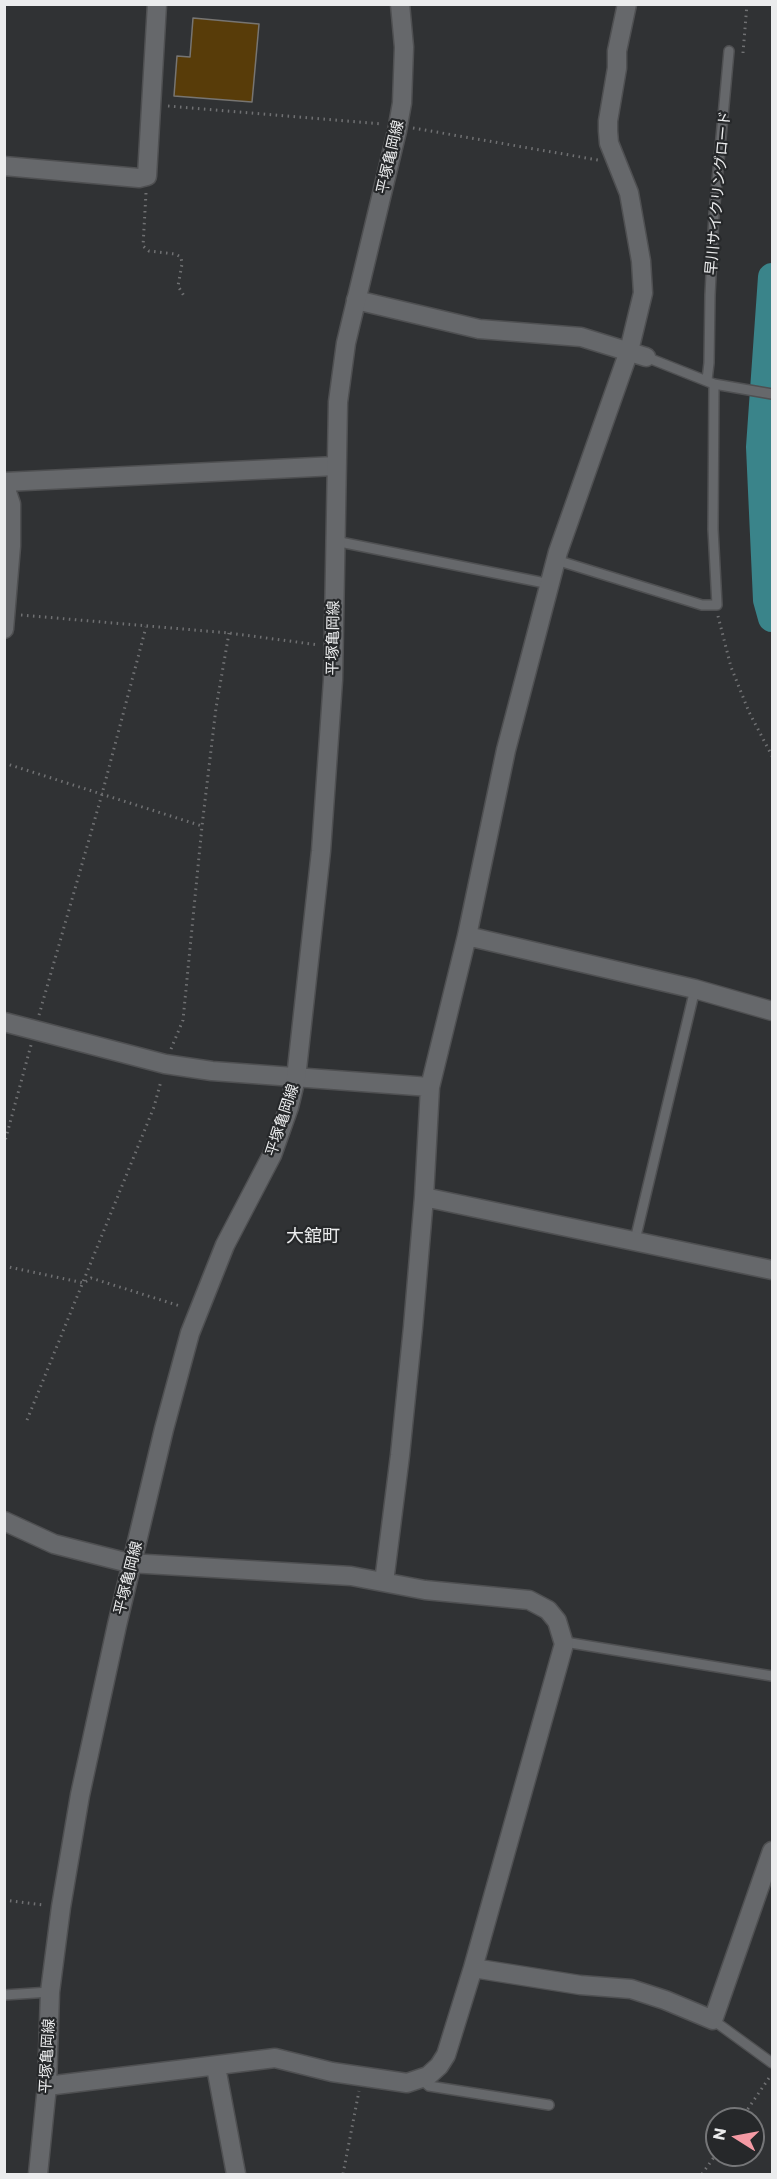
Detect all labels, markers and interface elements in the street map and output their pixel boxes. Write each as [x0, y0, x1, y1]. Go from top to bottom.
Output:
street label: 早川サイクリングロード [702, 110, 734, 276]
street label: 平塚亀岡線 [373, 118, 407, 196]
street label: 平塚亀岡線 [323, 600, 343, 676]
street label: 平塚亀岡線 [262, 1082, 302, 1158]
district label: 大舘町 [286, 1225, 340, 1247]
street label: 平塚亀岡線 [110, 1539, 146, 1617]
street label: 平塚亀岡線 [36, 2018, 58, 2094]
north arrow [705, 2107, 765, 2167]
text: N [708, 2126, 729, 2142]

